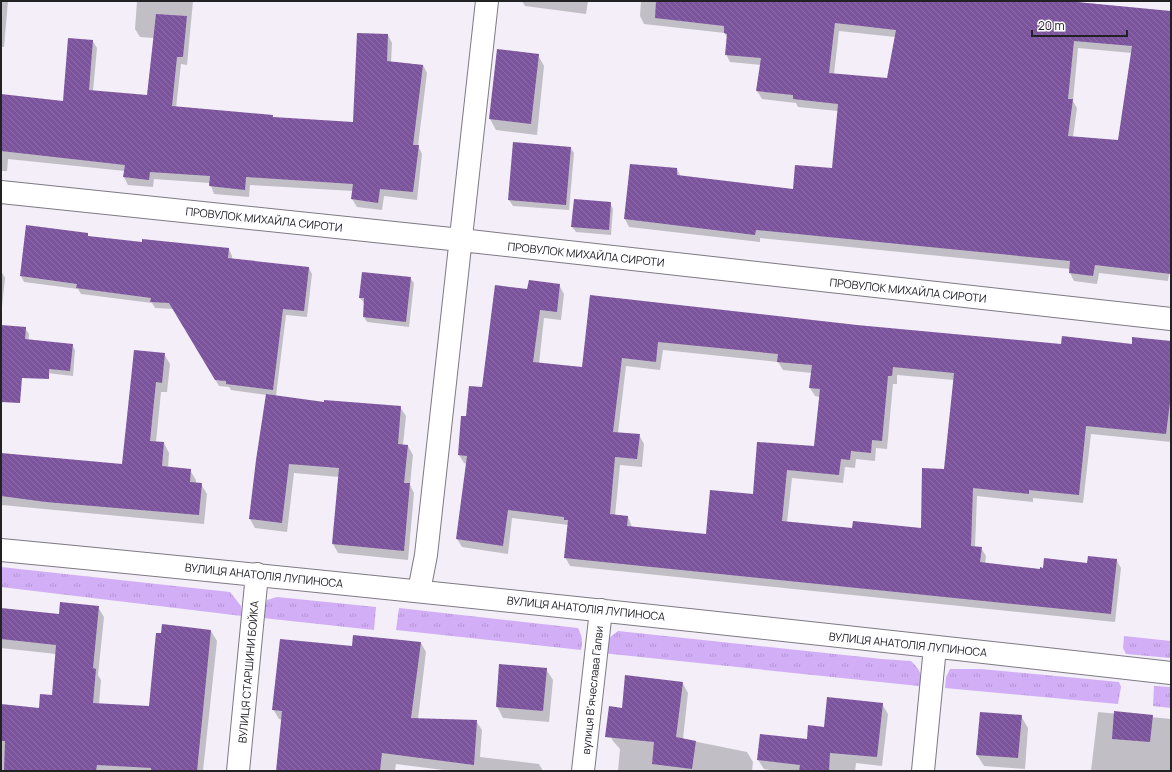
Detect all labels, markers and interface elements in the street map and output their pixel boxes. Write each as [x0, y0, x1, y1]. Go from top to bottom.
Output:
scale bar [1032, 12, 1127, 38]
text: 20 m [1038, 17, 1065, 34]
street label: ПРОВУЛОК МИХАЙЛА СИРОТИ [185, 203, 343, 235]
street label: ПРОВУЛОК МИХАЙЛА СИРОТИ [507, 238, 665, 270]
street label: ПРОВУЛОК МИХАЙЛА СИРОТИ [829, 274, 987, 306]
street label: ВУЛИЦЯ АНАТОЛІЯ ЛУПИНОСА [184, 559, 344, 591]
street label: ВУЛИЦЯ АНАТОЛІЯ ЛУПИНОСА [506, 592, 666, 624]
street label: ВУЛИЦЯ СТАРШИНИ БОЙКА [234, 600, 262, 744]
street label: вулиця Вʼячеслава Галви [578, 625, 606, 755]
street label: ВУЛИЦЯ АНАТОЛІЯ ЛУПИНОСА [828, 628, 988, 660]

